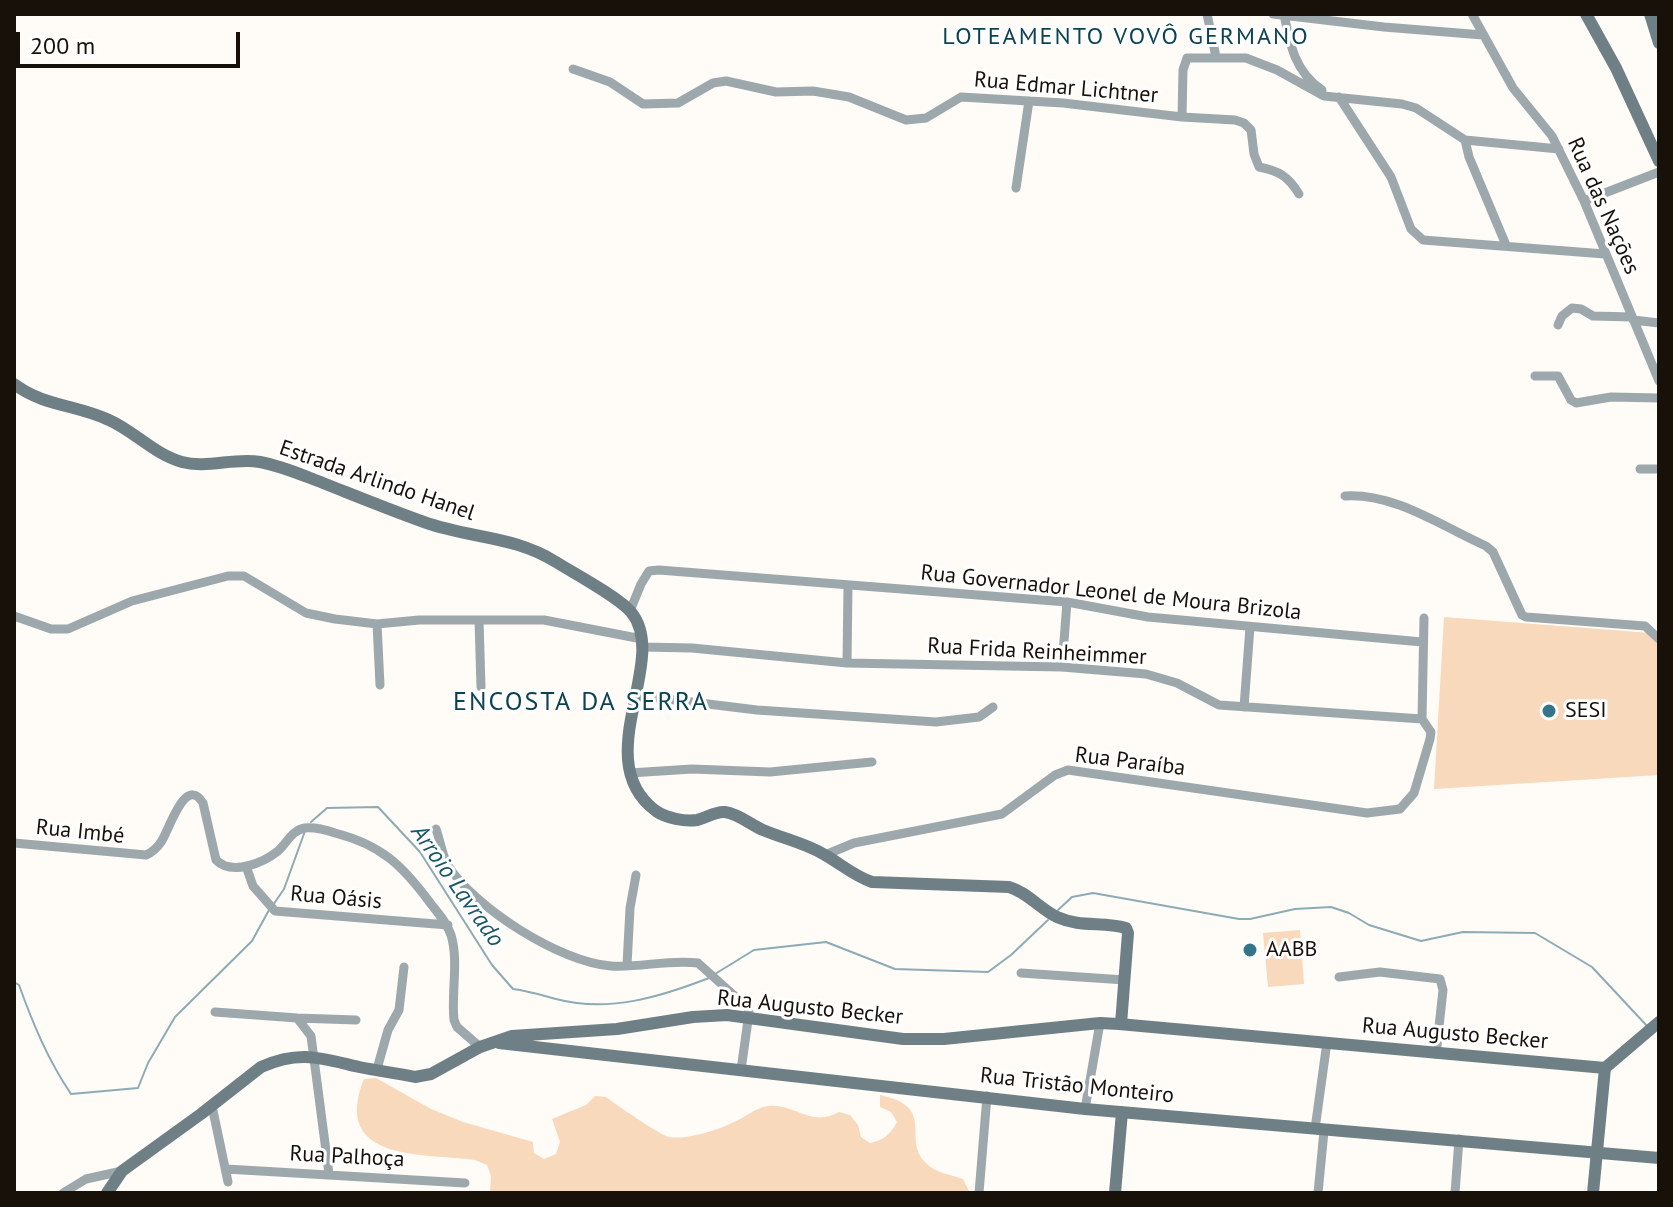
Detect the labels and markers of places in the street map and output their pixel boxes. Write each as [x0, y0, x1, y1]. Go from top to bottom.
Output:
place label: SESI [1565, 698, 1607, 724]
marker: SESI [1540, 702, 1558, 720]
place label: AABB [1266, 937, 1317, 963]
marker: AABB [1241, 941, 1259, 959]

